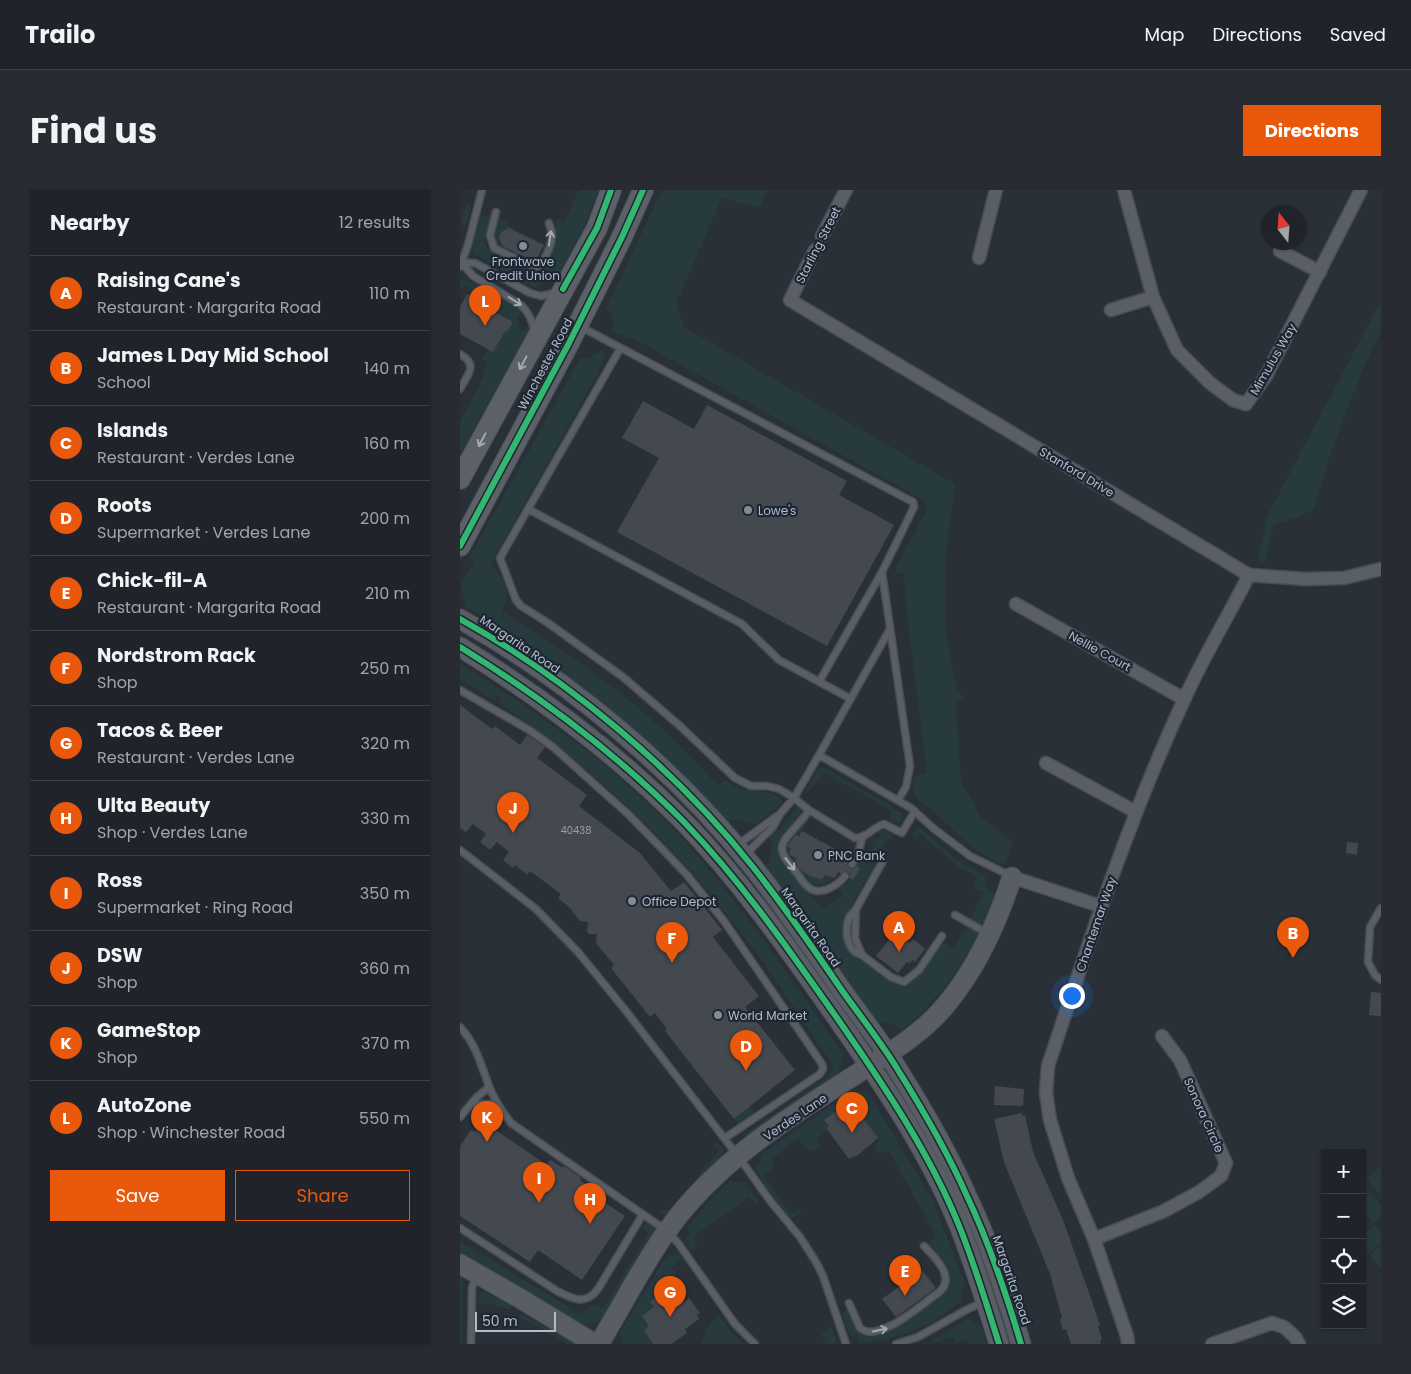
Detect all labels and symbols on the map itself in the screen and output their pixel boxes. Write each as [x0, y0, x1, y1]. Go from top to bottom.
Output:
street label: Starling Street [791, 204, 845, 286]
north arrow [1261, 205, 1306, 250]
one-way arrow [545, 230, 555, 246]
marker: Frontwave Credit Union [517, 240, 529, 252]
place label: Frontwave Credit Union [486, 253, 560, 284]
pin: L [469, 285, 501, 326]
one-way arrow [508, 296, 522, 307]
street label: Winchester Road [514, 315, 576, 413]
street label: Mimulus Way [1246, 320, 1300, 398]
one-way arrow [518, 355, 528, 370]
one-way arrow [477, 432, 486, 447]
street label: Stanford Drive [1036, 443, 1118, 501]
place label: Lowe's [758, 502, 796, 519]
marker: Lowe's [742, 504, 754, 516]
street label: Margarita Road [477, 611, 563, 677]
street label: Nellie Court [1066, 627, 1134, 675]
pin: J [497, 792, 529, 833]
house number: 40438 [560, 823, 592, 838]
place label: PNC Bank [828, 847, 886, 864]
marker: PNC Bank [812, 849, 824, 861]
one-way arrow [785, 857, 795, 871]
street label: Chantemar Way [1072, 874, 1120, 974]
street label: Margarita Road [777, 884, 845, 970]
place label: Office Depot [642, 893, 716, 910]
marker: Office Depot [626, 895, 638, 907]
pin: A [883, 911, 915, 952]
pin: B [1277, 917, 1309, 958]
pin: F [656, 922, 688, 963]
your location [1059, 983, 1085, 1009]
place label: World Market [728, 1007, 807, 1024]
marker: World Market [712, 1009, 724, 1021]
pin: D [730, 1030, 762, 1071]
street label: Sonora Circle [1180, 1075, 1228, 1155]
street label: Verdes Lane [760, 1089, 830, 1145]
pin: C [836, 1092, 868, 1133]
pin: K [471, 1101, 503, 1142]
pin: I [523, 1162, 555, 1203]
pin: H [574, 1183, 606, 1224]
street label: Margarita Road [989, 1233, 1035, 1327]
pin: E [889, 1255, 921, 1296]
pin: G [654, 1276, 686, 1317]
scale bar [475, 1309, 556, 1332]
one-way arrow [871, 1325, 887, 1334]

